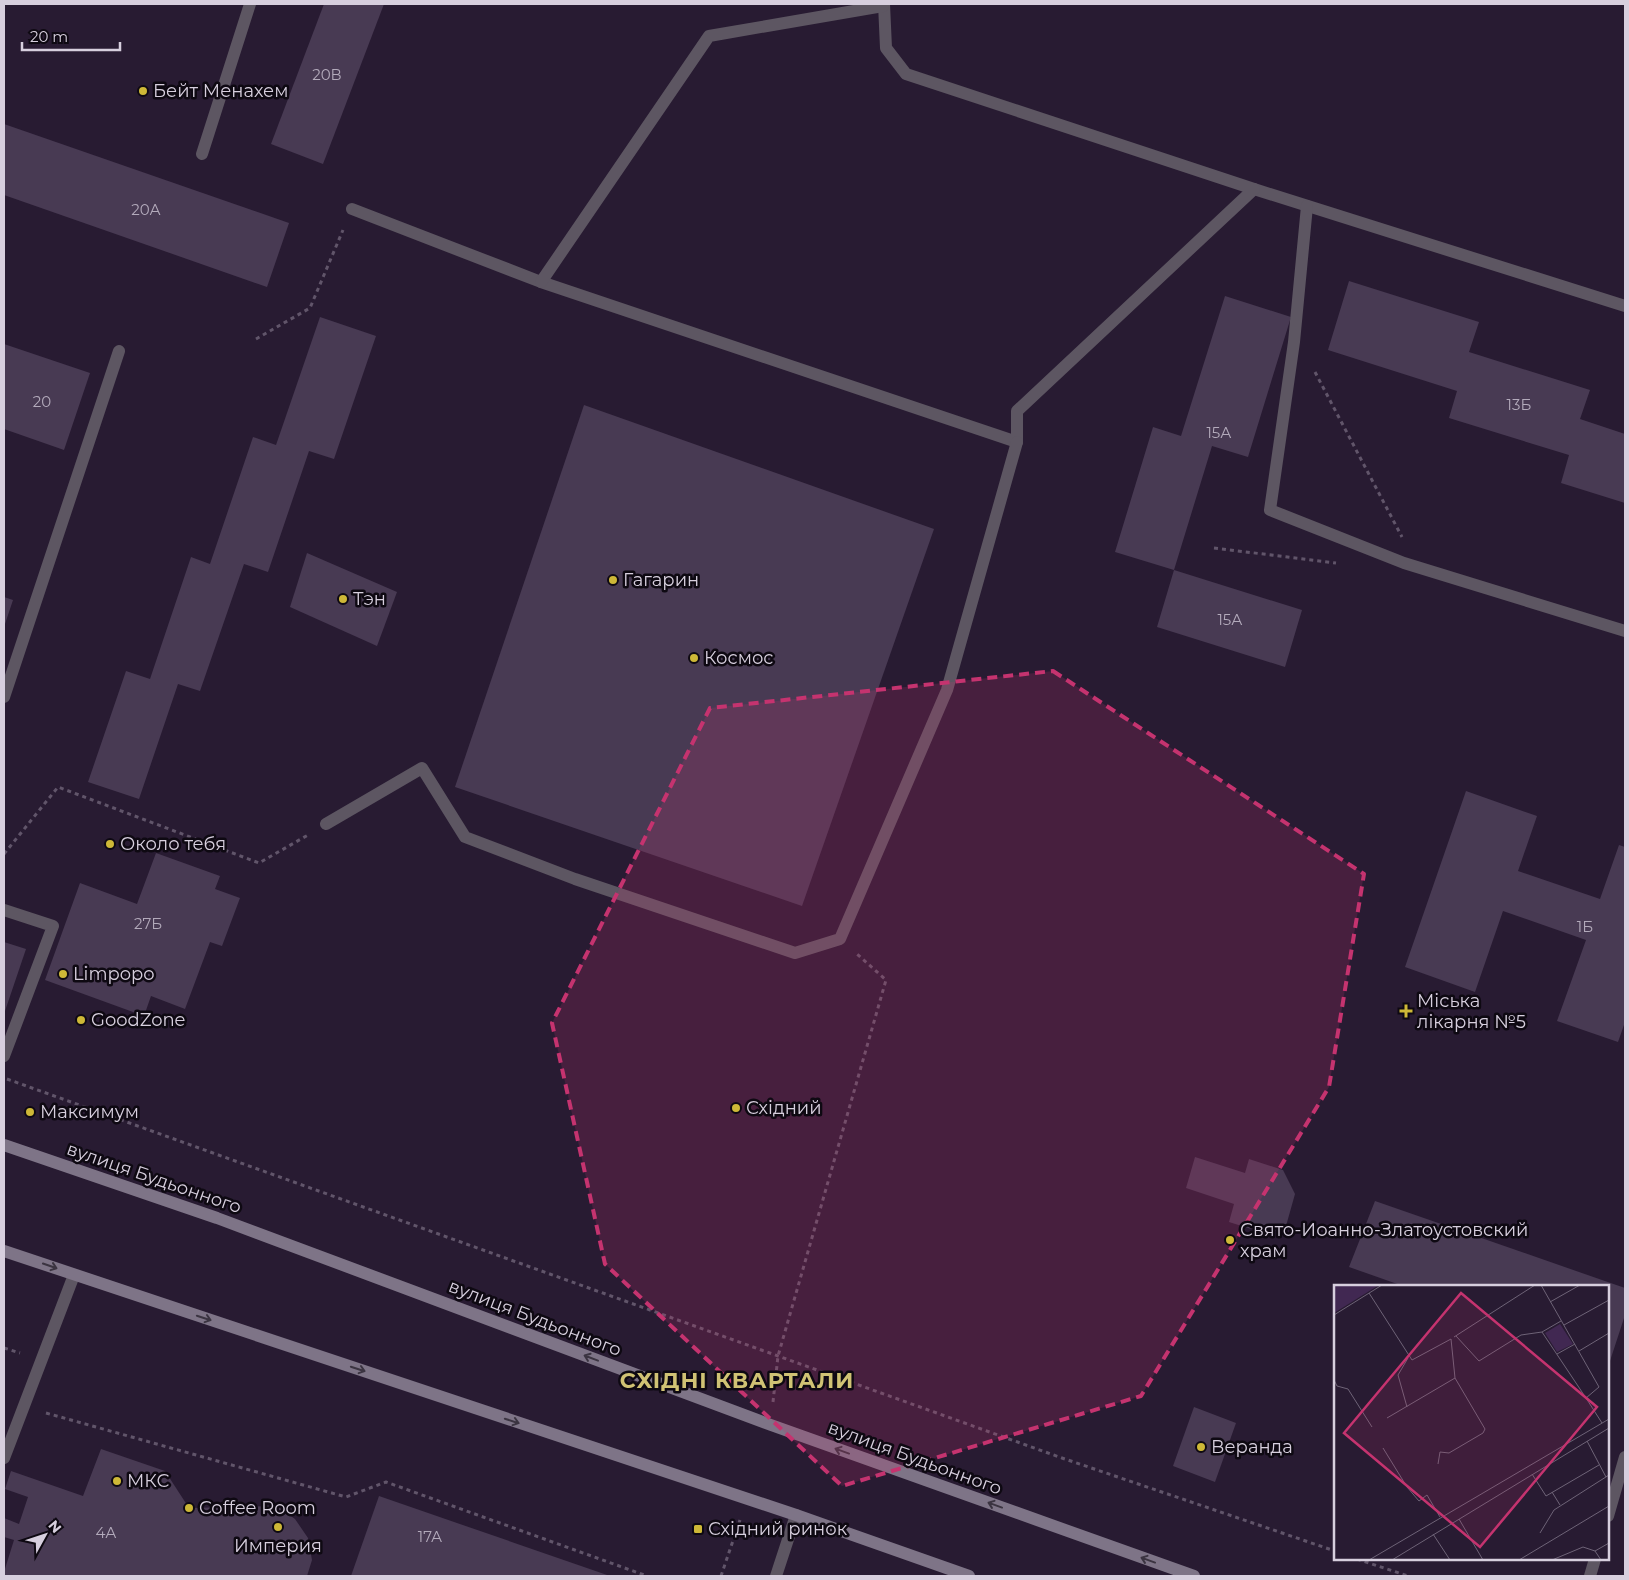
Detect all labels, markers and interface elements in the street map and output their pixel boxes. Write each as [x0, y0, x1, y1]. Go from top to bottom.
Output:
scale bar [22, 20, 120, 52]
text: 20 m [30, 27, 68, 46]
house number: 20В [312, 65, 342, 84]
place label: Бейт Менахем [153, 80, 288, 102]
marker: Бейт Менахем [137, 85, 149, 97]
house number: 20А [131, 200, 161, 219]
house number: 20 [33, 392, 51, 411]
house number: 13Б [1507, 395, 1531, 414]
house number: 15А [1206, 423, 1232, 442]
place label: Гагарин [623, 569, 699, 591]
marker: Гагарин [607, 574, 619, 586]
place label: Тэн [353, 588, 386, 610]
marker: Тэн [337, 593, 349, 605]
house number: 15А [1217, 610, 1243, 629]
place label: Космос [704, 647, 773, 669]
marker: Космос [688, 652, 700, 664]
place label: Около тебя [120, 833, 226, 855]
marker: Около тебя [104, 838, 116, 850]
house number: 27Б [134, 914, 162, 933]
house number: 1Б [1577, 917, 1593, 936]
place label: Limpopo [73, 963, 155, 985]
marker: Limpopo [57, 968, 69, 980]
place label: Міська лікарня №5 [1417, 990, 1526, 1033]
marker: Міська лікарня №5 [1399, 1004, 1413, 1018]
place label: GoodZone [91, 1009, 186, 1031]
marker: GoodZone [75, 1014, 87, 1026]
place label: Східний [746, 1097, 822, 1119]
place label: Максимум [40, 1101, 139, 1123]
marker: Східний [730, 1102, 742, 1114]
marker: Максимум [24, 1106, 36, 1118]
street label: вулиця Будьонного [64, 1138, 244, 1218]
place label: Свято-Иоанно-Златоустовский храм [1240, 1219, 1528, 1262]
marker: Свято-Иоанно-Златоустовский храм [1224, 1234, 1236, 1246]
one-way arrow [42, 1262, 58, 1272]
street label: вулиця Будьонного [445, 1275, 625, 1361]
inset map [1334, 1285, 1609, 1560]
one-way arrow [196, 1314, 211, 1323]
one-way arrow [584, 1353, 600, 1362]
one-way arrow [350, 1365, 366, 1375]
district label: СХІДНІ КВАРТАЛИ [620, 1367, 854, 1394]
street label: вулиця Будьонного [825, 1416, 1005, 1500]
one-way arrow [504, 1417, 520, 1426]
place label: Веранда [1211, 1436, 1293, 1458]
marker: Веранда [1195, 1441, 1207, 1453]
one-way arrow [835, 1445, 851, 1455]
place label: МКС [127, 1470, 170, 1492]
marker: МКС [111, 1475, 123, 1487]
place label: Coffee Room [199, 1497, 316, 1519]
one-way arrow [988, 1500, 1004, 1509]
marker: Coffee Room [183, 1502, 195, 1514]
north arrow [20, 1510, 70, 1560]
text: N [44, 1517, 65, 1537]
place label: Східний ринок [708, 1518, 848, 1540]
marker: Империя [272, 1521, 284, 1533]
house number: 4А [95, 1523, 117, 1542]
marker: Східний ринок [692, 1523, 704, 1535]
house number: 17А [418, 1527, 442, 1546]
place label: Империя [234, 1535, 322, 1557]
one-way arrow [1141, 1555, 1157, 1564]

